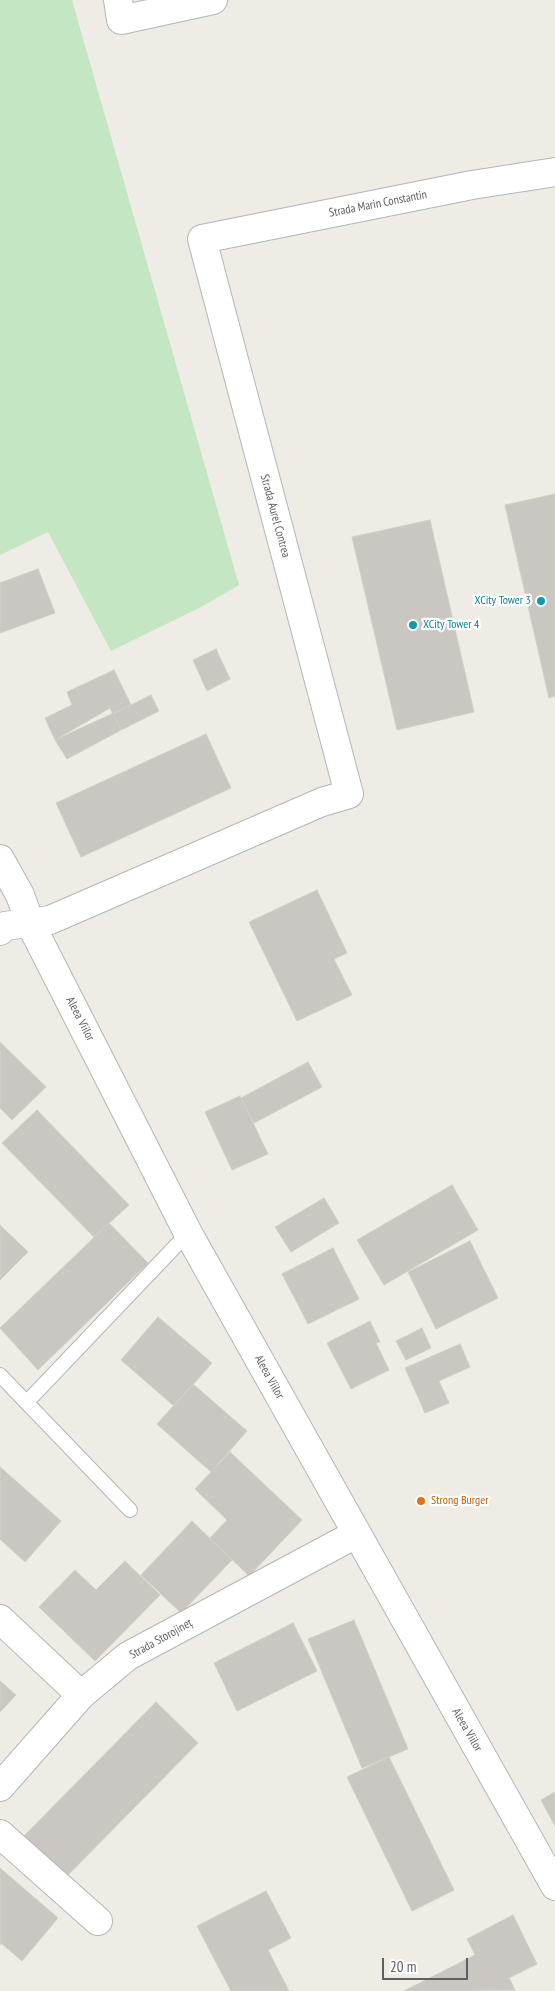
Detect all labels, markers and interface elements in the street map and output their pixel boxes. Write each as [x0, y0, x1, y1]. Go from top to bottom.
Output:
street label: Strada Marin Constantin [328, 187, 428, 221]
street label: Strada Aurel Contrea [257, 473, 293, 559]
place label: XCity Tower 3 [474, 594, 531, 608]
marker: XCity Tower 3 [535, 595, 547, 607]
place label: XCity Tower 4 [423, 618, 480, 632]
marker: XCity Tower 4 [407, 619, 419, 631]
street label: Aleea Viilor [63, 994, 97, 1044]
street label: Aleea Viilor [251, 1353, 287, 1401]
place label: Strong Burger [431, 1494, 488, 1508]
marker: Strong Burger [415, 1495, 427, 1507]
street label: Strada Storojineț [127, 1616, 195, 1662]
street label: Aleea Viilor [449, 1706, 485, 1754]
scale bar [385, 1948, 471, 1980]
text: 20 m [390, 1957, 416, 1976]

